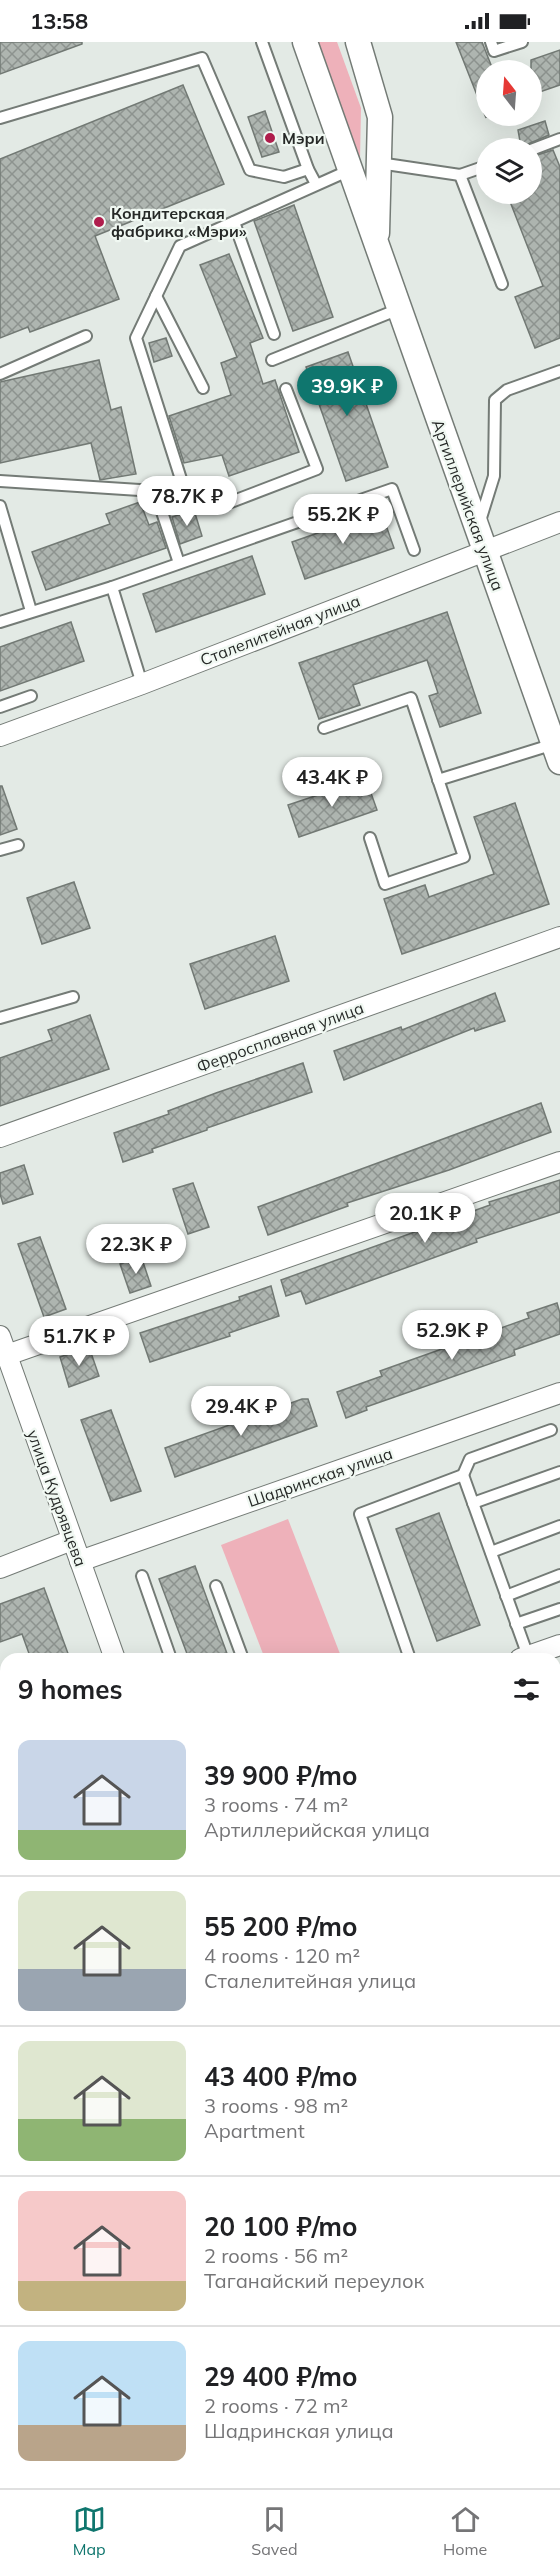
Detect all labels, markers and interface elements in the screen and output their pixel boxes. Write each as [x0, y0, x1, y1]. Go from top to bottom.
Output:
text: 13:58 [30, 7, 88, 35]
north arrow [476, 60, 542, 126]
map controls [476, 60, 542, 204]
place label: Мэри [282, 128, 325, 148]
marker: Мэри [263, 131, 277, 145]
button: layers [476, 138, 542, 204]
place label: Кондитерская фабрика «Мэри» [111, 203, 247, 241]
marker: Кондитерская фабрика «Мэри» [92, 215, 106, 229]
pin: 39.9K ₽ [292, 366, 402, 417]
text: 39.9K ₽ [311, 373, 383, 398]
street label: Артиллерийская улица [428, 417, 508, 593]
pin: 78.7K ₽ [132, 476, 242, 527]
text: 78.7K ₽ [151, 483, 223, 508]
pin: 55.2K ₽ [288, 494, 398, 545]
text: 55.2K ₽ [307, 501, 379, 526]
street label: Сталелитейная улица [197, 590, 363, 670]
pin: 43.4K ₽ [277, 757, 387, 808]
text: 43.4K ₽ [296, 764, 368, 789]
street label: Ферросплавная улица [194, 997, 366, 1077]
pin: 20.1K ₽ [370, 1193, 480, 1244]
text: 20.1K ₽ [389, 1200, 461, 1225]
pin: 22.3K ₽ [81, 1224, 191, 1275]
text: 22.3K ₽ [100, 1231, 172, 1256]
pin: 52.9K ₽ [397, 1310, 507, 1361]
pin: 51.7K ₽ [24, 1316, 134, 1367]
text: 52.9K ₽ [416, 1317, 488, 1342]
text: 51.7K ₽ [43, 1323, 115, 1348]
pin: 29.4K ₽ [186, 1386, 296, 1437]
text: 29.4K ₽ [205, 1393, 277, 1418]
street label: улица Кудрявцева [23, 1427, 91, 1569]
street label: Шадринская улица [245, 1443, 395, 1511]
text: 9 homes [18, 1673, 122, 1706]
icon: filters [510, 1673, 543, 1706]
text: 39 900 ₽/mo [204, 1759, 357, 1792]
icon: home [66, 1764, 138, 1836]
text: 3 rooms · 74 m² [204, 1792, 348, 1817]
text: Артиллерийская улица [204, 1817, 430, 1842]
text: 55 200 ₽/mo [204, 1910, 357, 1943]
icon: home [66, 1915, 138, 1987]
text: 4 rooms · 120 m² [204, 1943, 360, 1968]
text: Сталелитейная улица [204, 1968, 416, 1993]
text: 43 400 ₽/mo [204, 2060, 357, 2093]
icon: home [66, 2065, 138, 2137]
text: 3 rooms · 98 m² [204, 2093, 348, 2118]
text: Apartment [204, 2118, 305, 2143]
text: 20 100 ₽/mo [204, 2210, 357, 2243]
icon: home [66, 2215, 138, 2287]
text: 2 rooms · 56 m² [204, 2243, 348, 2268]
text: Таганайский переулок [204, 2268, 424, 2293]
text: 29 400 ₽/mo [204, 2360, 357, 2393]
icon: home [66, 2365, 138, 2437]
text: 2 rooms · 72 m² [204, 2393, 348, 2418]
text: Шадринская улица [204, 2418, 394, 2443]
tab: Map [73, 2503, 106, 2559]
tab: Saved [251, 2503, 297, 2559]
tab: Home [443, 2503, 487, 2559]

